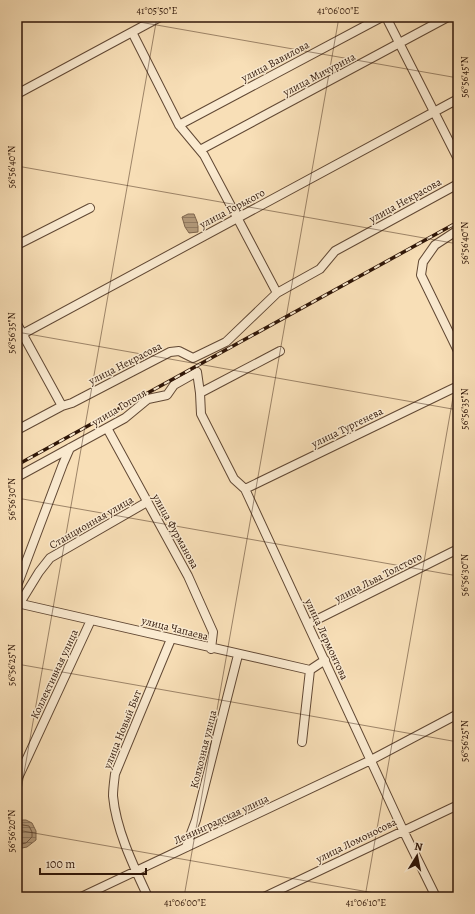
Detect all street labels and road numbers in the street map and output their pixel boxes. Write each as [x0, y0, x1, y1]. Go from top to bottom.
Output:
street label: улица Вавилова [238, 37, 313, 86]
street label: улица Мичурина [280, 49, 359, 100]
street label: улица Некрасова [366, 174, 445, 227]
street label: улица Горького [196, 185, 268, 233]
street label: улица Некрасова [85, 338, 165, 389]
street label: улица Гоголя [88, 385, 149, 430]
street label: улица Тургенева [308, 403, 386, 452]
street label: улица Фурманова [148, 490, 203, 572]
street label: Станционная улица [46, 492, 137, 553]
street label: улица Льва Толстого [331, 549, 425, 606]
street label: улица Лермонтова [301, 595, 352, 683]
street label: улица Чапаева [139, 613, 211, 644]
street label: Коллективная улица [27, 626, 82, 722]
street label: улица Новый Быт [99, 687, 145, 772]
street label: Колхозная улица [187, 707, 221, 790]
street label: Ленинградская улица [171, 791, 272, 848]
street label: улица Ломоносова [312, 814, 400, 867]

